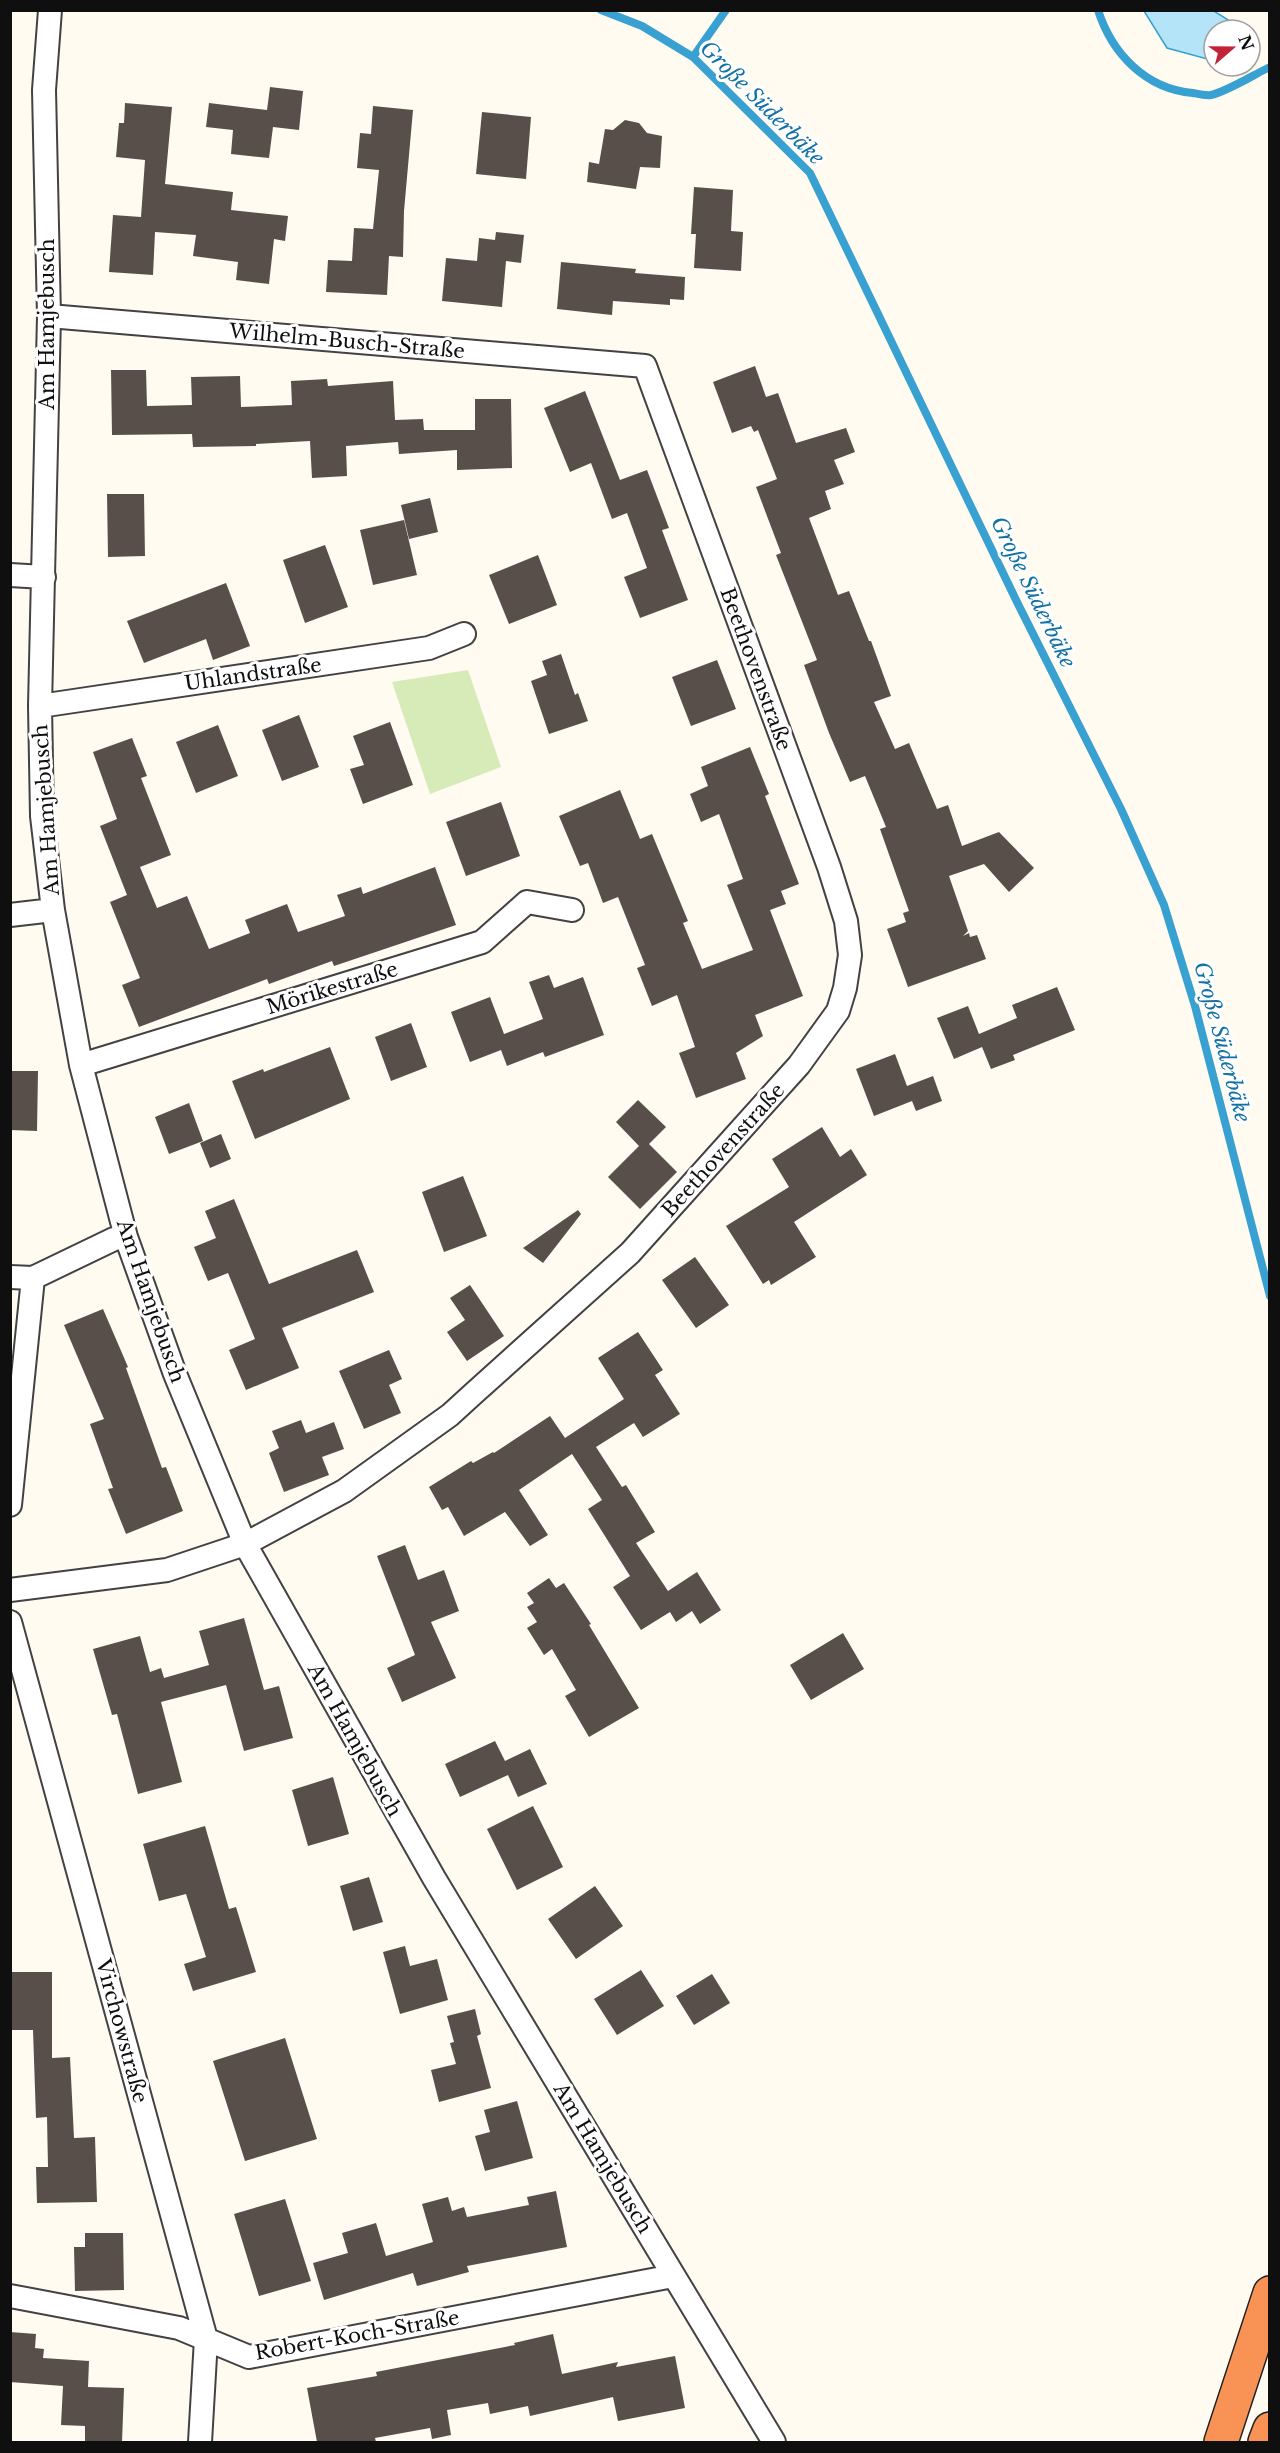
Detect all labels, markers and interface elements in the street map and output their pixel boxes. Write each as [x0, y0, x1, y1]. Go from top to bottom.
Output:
north arrow [1202, 18, 1262, 78]
text: N [1234, 32, 1258, 53]
water label: Große Süderbäke [694, 35, 830, 171]
street label: Am Hamjebusch [35, 238, 59, 411]
street label: Wilhelm-Busch-Straße [227, 319, 466, 363]
water label: Große Süderbäke [985, 512, 1081, 672]
street label: Beethovenstraße [715, 584, 797, 754]
street label: Uhlandstraße [183, 652, 323, 696]
street label: Am Hamjebusch [28, 724, 64, 897]
street label: Mörikestraße [263, 957, 401, 1019]
water label: Große Süderbäke [1188, 959, 1256, 1125]
street label: Beethovenstraße [657, 1078, 789, 1222]
street label: Am Hamjebusch [111, 1215, 190, 1386]
street label: Am Hamjebusch [303, 1658, 407, 1821]
street label: Virchowstraße [91, 1955, 153, 2106]
street label: Am Hamjebusch [548, 2078, 658, 2238]
street label: Robert-Koch-Straße [253, 2305, 461, 2365]

